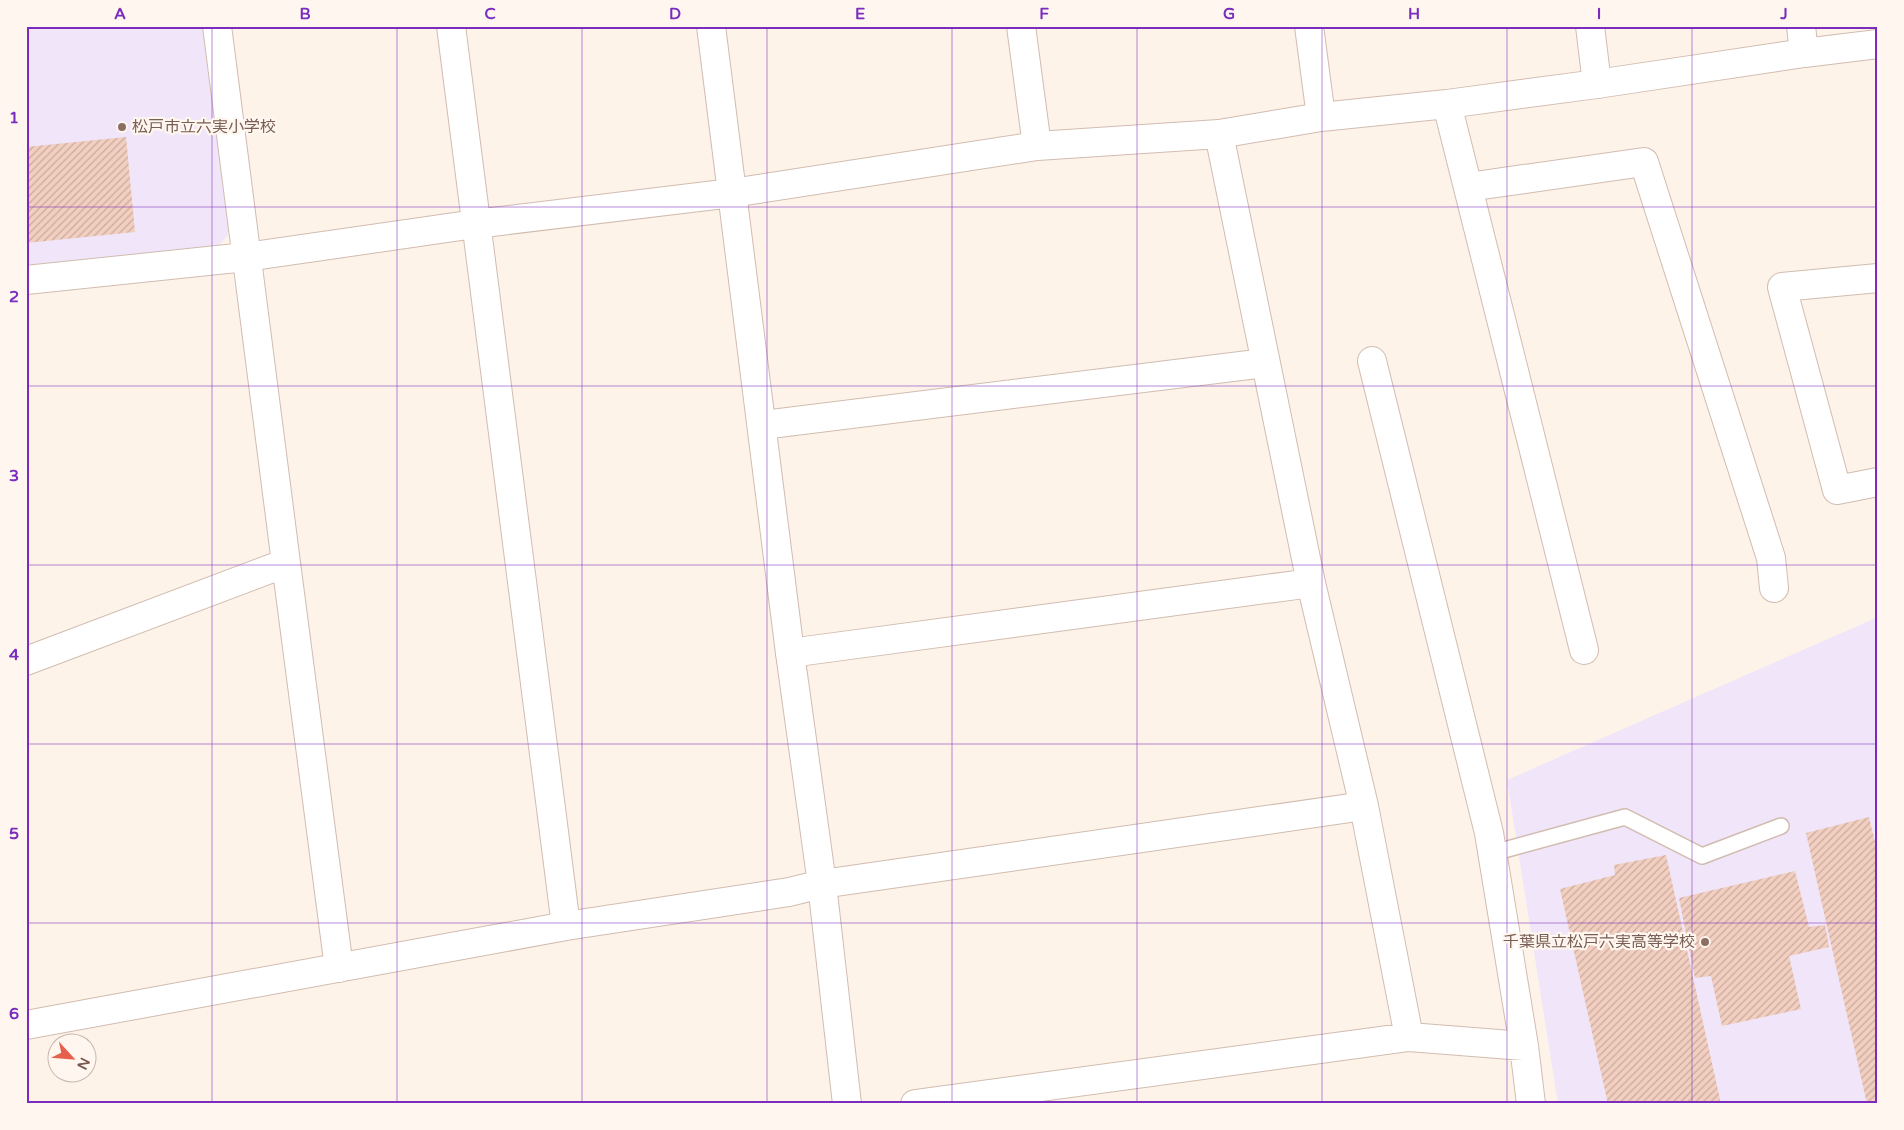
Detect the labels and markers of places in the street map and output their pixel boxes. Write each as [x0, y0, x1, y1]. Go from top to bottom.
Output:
place label: 松戸市立六実小学校 [132, 117, 276, 137]
marker: 松戸市立六実小学校 [116, 121, 128, 133]
place label: 千葉県立松戸六実高等学校 [1503, 932, 1695, 952]
marker: 千葉県立松戸六実高等学校 [1699, 936, 1711, 948]

